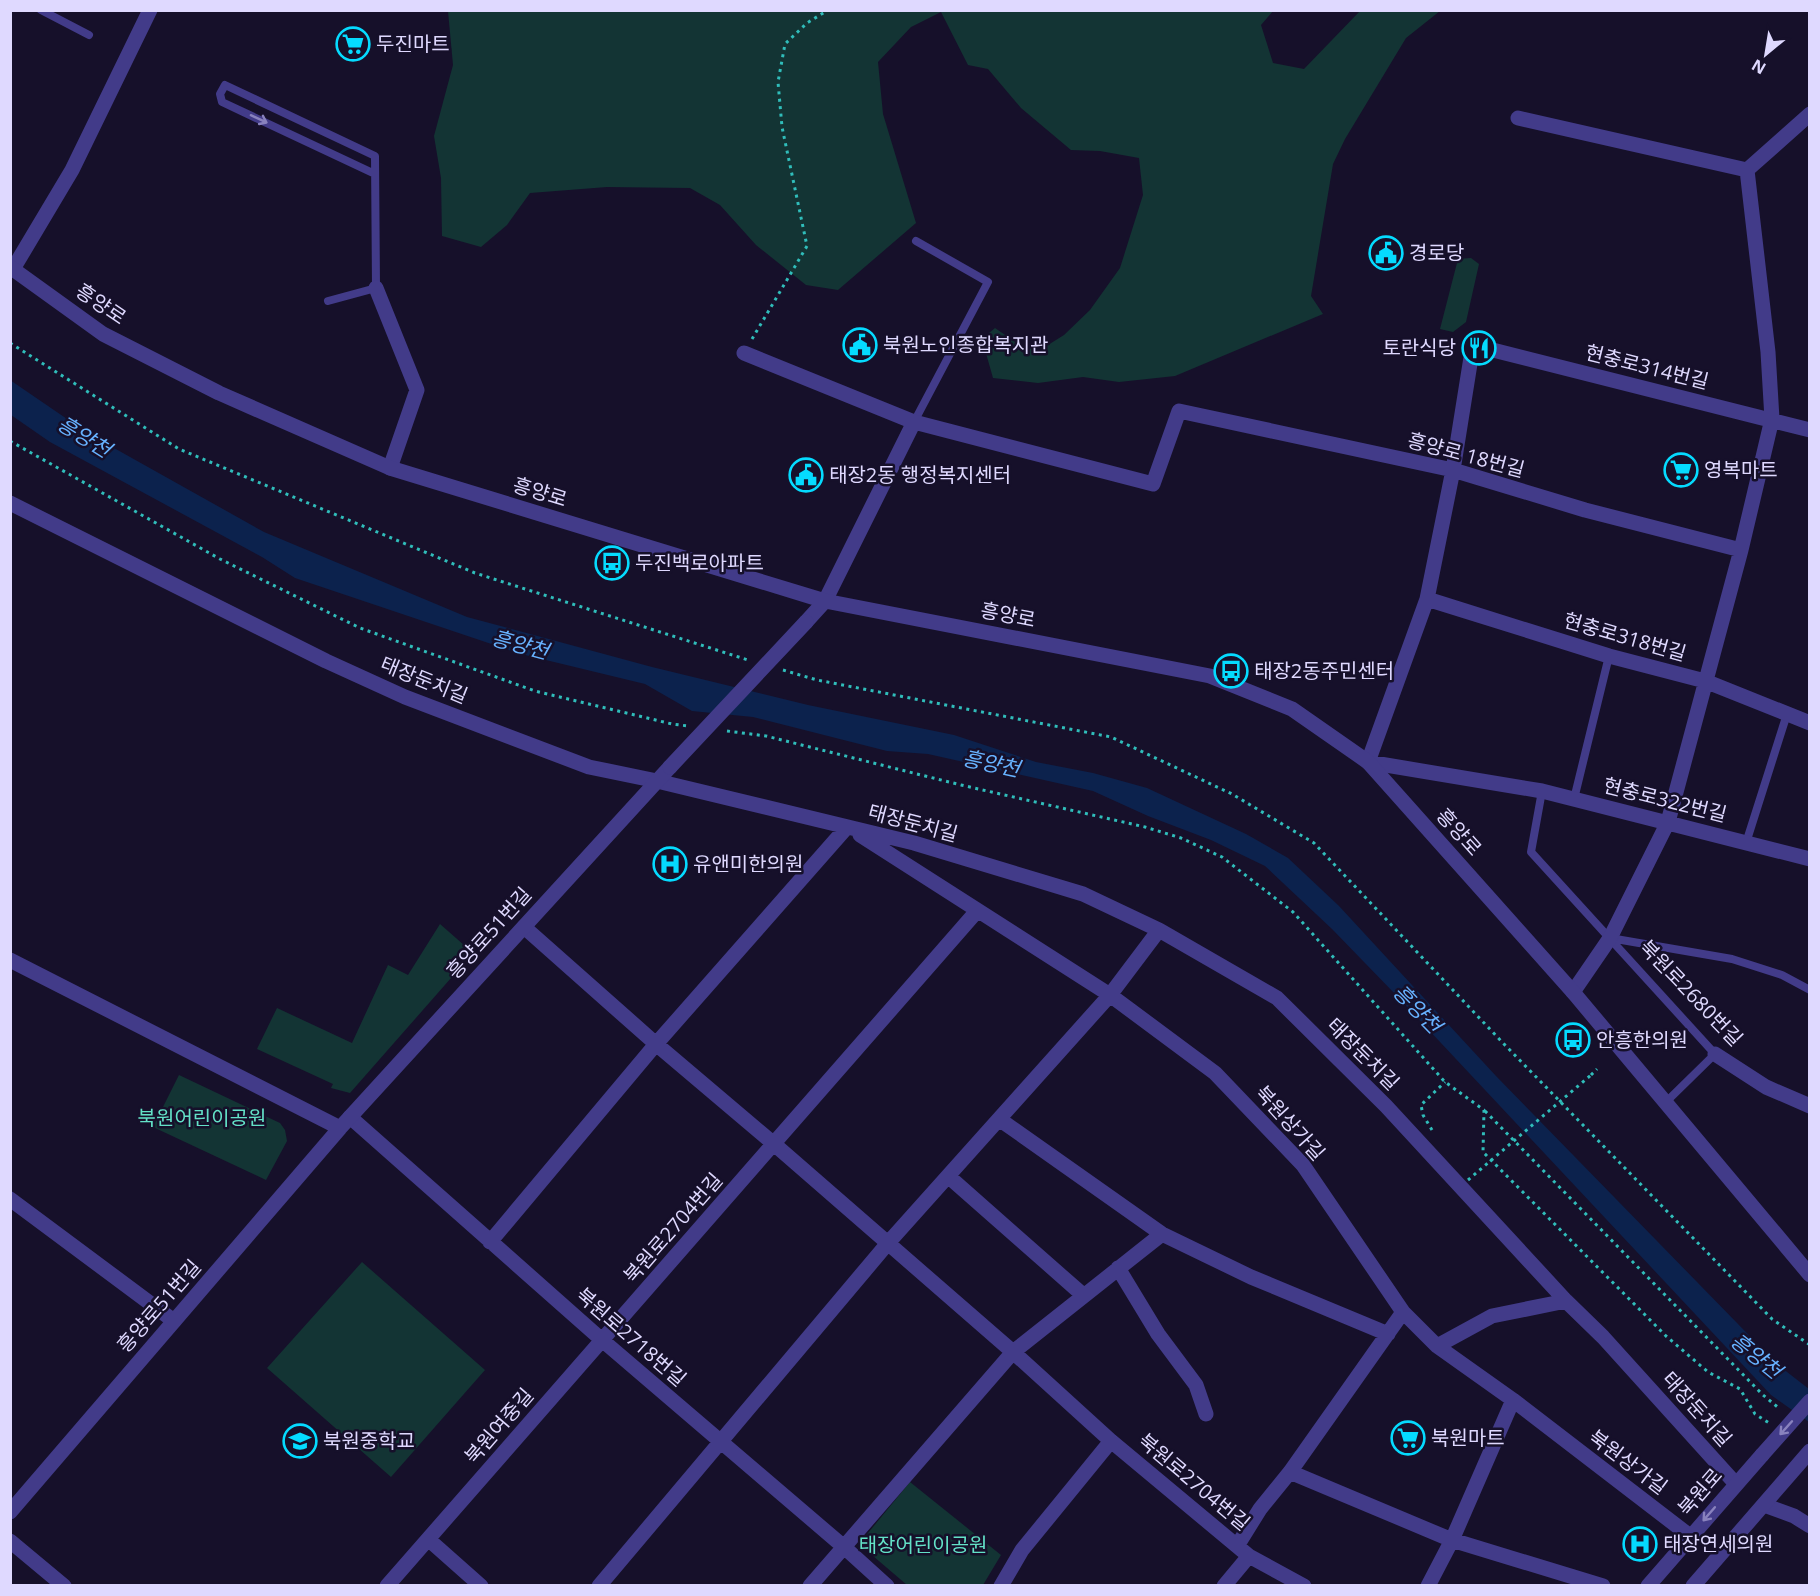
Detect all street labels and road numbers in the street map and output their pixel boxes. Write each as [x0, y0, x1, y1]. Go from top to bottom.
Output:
street label: 흥양로 [71, 277, 132, 330]
street label: 현충로314번길 [1583, 338, 1712, 395]
street label: 흥양로 18번길 [1405, 426, 1528, 483]
street label: 흥양로 [510, 471, 570, 513]
street label: 흥양로 [978, 596, 1038, 633]
street label: 현충로318번길 [1561, 606, 1690, 667]
street label: 태장둔치길 [376, 650, 472, 709]
street label: 현충로322번길 [1601, 771, 1730, 828]
street label: 태장둔치길 [865, 798, 961, 847]
street label: 흥양로 [1431, 802, 1488, 861]
street label: 흥양로51번길 [440, 881, 537, 984]
street label: 북원로2680번길 [1634, 934, 1749, 1052]
street label: 태장둔치길 [1321, 1012, 1405, 1096]
street label: 북원상가길 [1250, 1079, 1331, 1166]
street label: 북원로2704번길 [617, 1167, 728, 1289]
street label: 흥양로51번길 [111, 1253, 206, 1358]
street label: 북원로2718번길 [570, 1281, 692, 1392]
street label: 태장둔치길 [1657, 1365, 1738, 1452]
street label: 북원여중길 [458, 1382, 539, 1469]
street label: 북원상가길 [1583, 1423, 1673, 1500]
street label: 북원로2704번길 [1133, 1427, 1256, 1536]
street label: 북원로 [1671, 1462, 1728, 1521]

